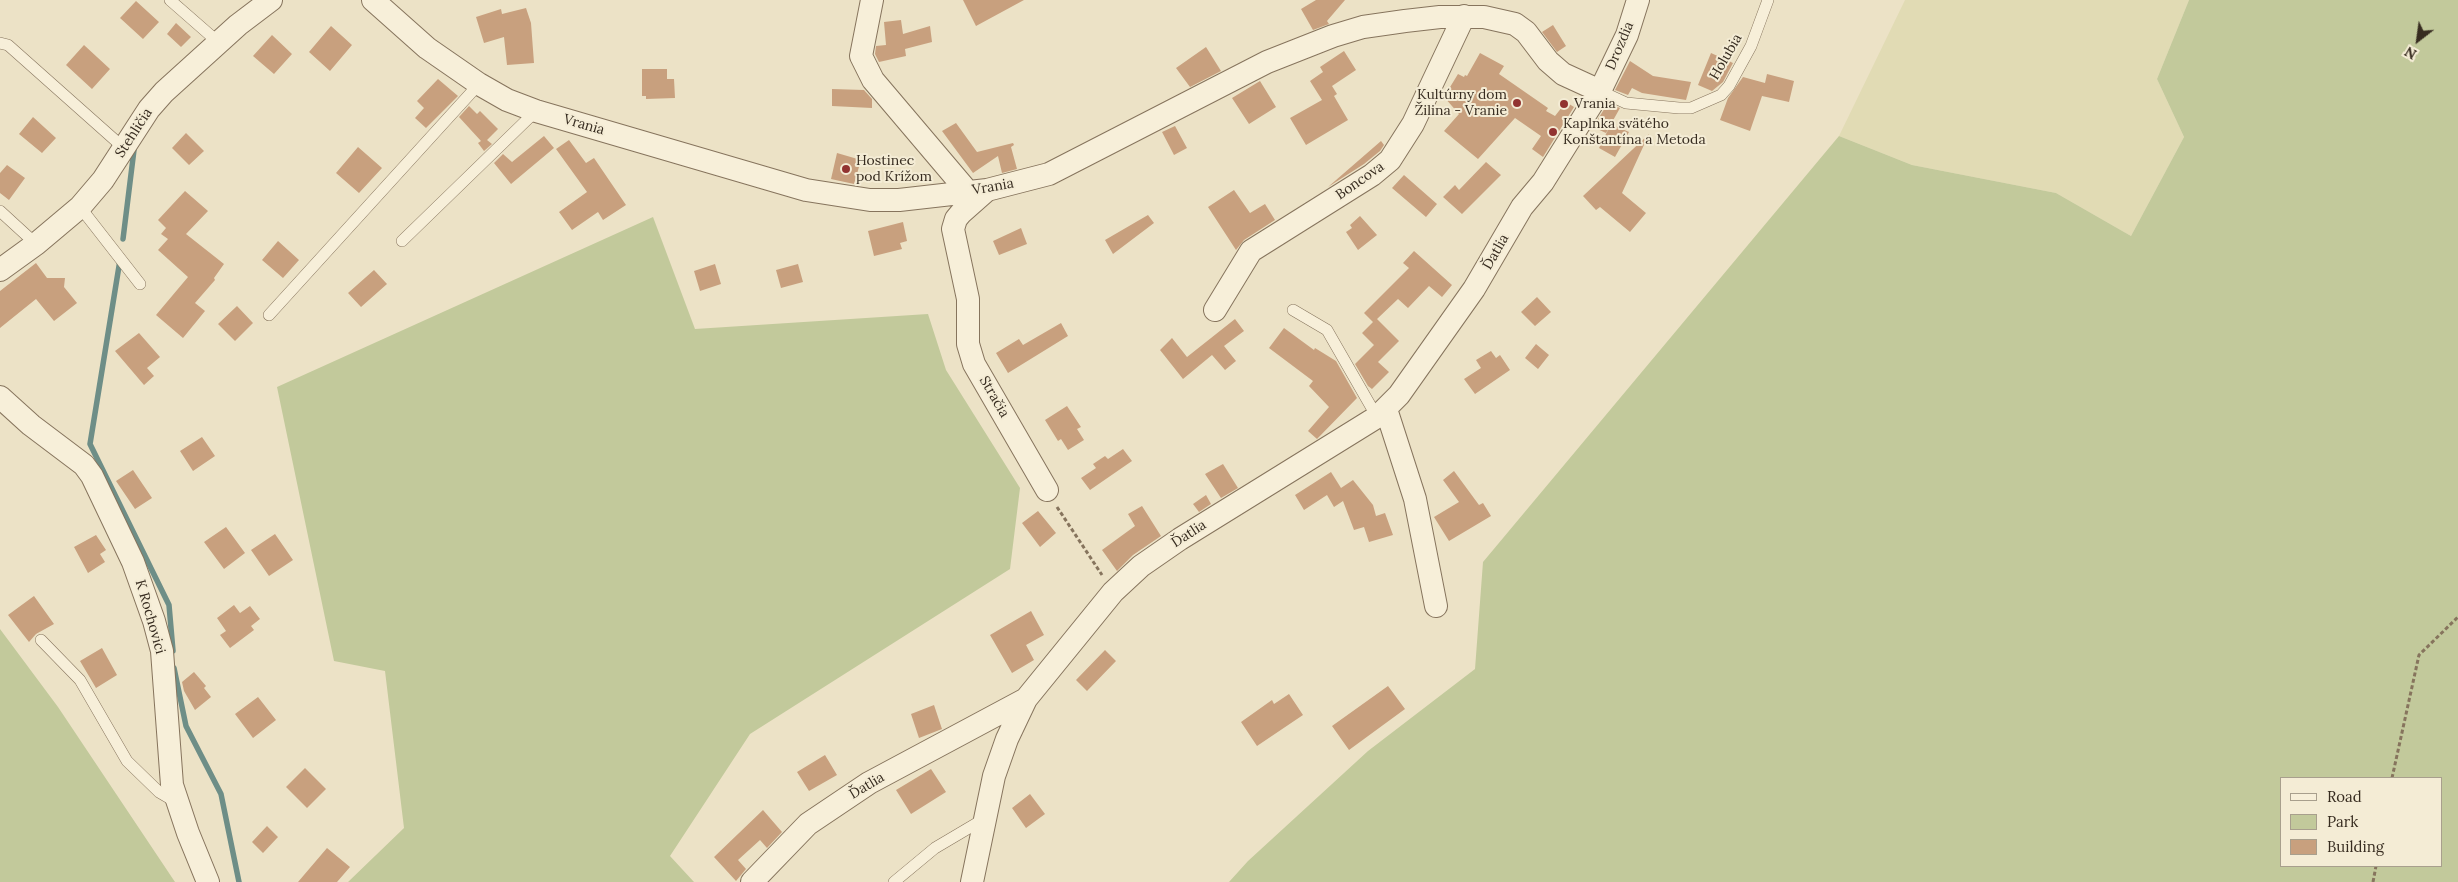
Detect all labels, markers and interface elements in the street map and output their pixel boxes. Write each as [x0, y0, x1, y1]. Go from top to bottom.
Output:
north arrow [2393, 15, 2443, 65]
street label: Drozdia [1602, 19, 1638, 73]
street label: Holubia [1706, 31, 1746, 83]
text: N [2401, 42, 2420, 63]
place label: Kultúrny dom Žilina - Vranie [1415, 87, 1507, 120]
place label: Vrania [1574, 96, 1616, 112]
marker: Kultúrny dom Žilina - Vranie [1511, 97, 1523, 109]
marker: Vrania [1558, 98, 1570, 110]
street label: Stehličia [112, 105, 156, 161]
street label: Vrania [562, 111, 606, 139]
place label: Kaplnka svätého Konštantína a Metoda [1563, 116, 1706, 148]
marker: Kaplnka svätého Konštantína a Metoda [1547, 126, 1559, 138]
place label: Hostinec pod Krížom [856, 153, 932, 186]
street label: Boncova [1333, 158, 1387, 204]
marker: Hostinec pod Krížom [840, 163, 852, 175]
street label: Vrania [971, 175, 1015, 199]
street label: Ďatlia [1479, 231, 1513, 273]
street label: Stračia [975, 373, 1013, 421]
street label: Ďatlia [1169, 517, 1209, 551]
street label: K Rochovici [131, 578, 169, 656]
street label: Ďatlia [846, 769, 888, 803]
legend [2280, 777, 2443, 867]
text: Road [2327, 787, 2362, 806]
text: Park [2327, 812, 2358, 831]
text: Building [2327, 837, 2384, 856]

